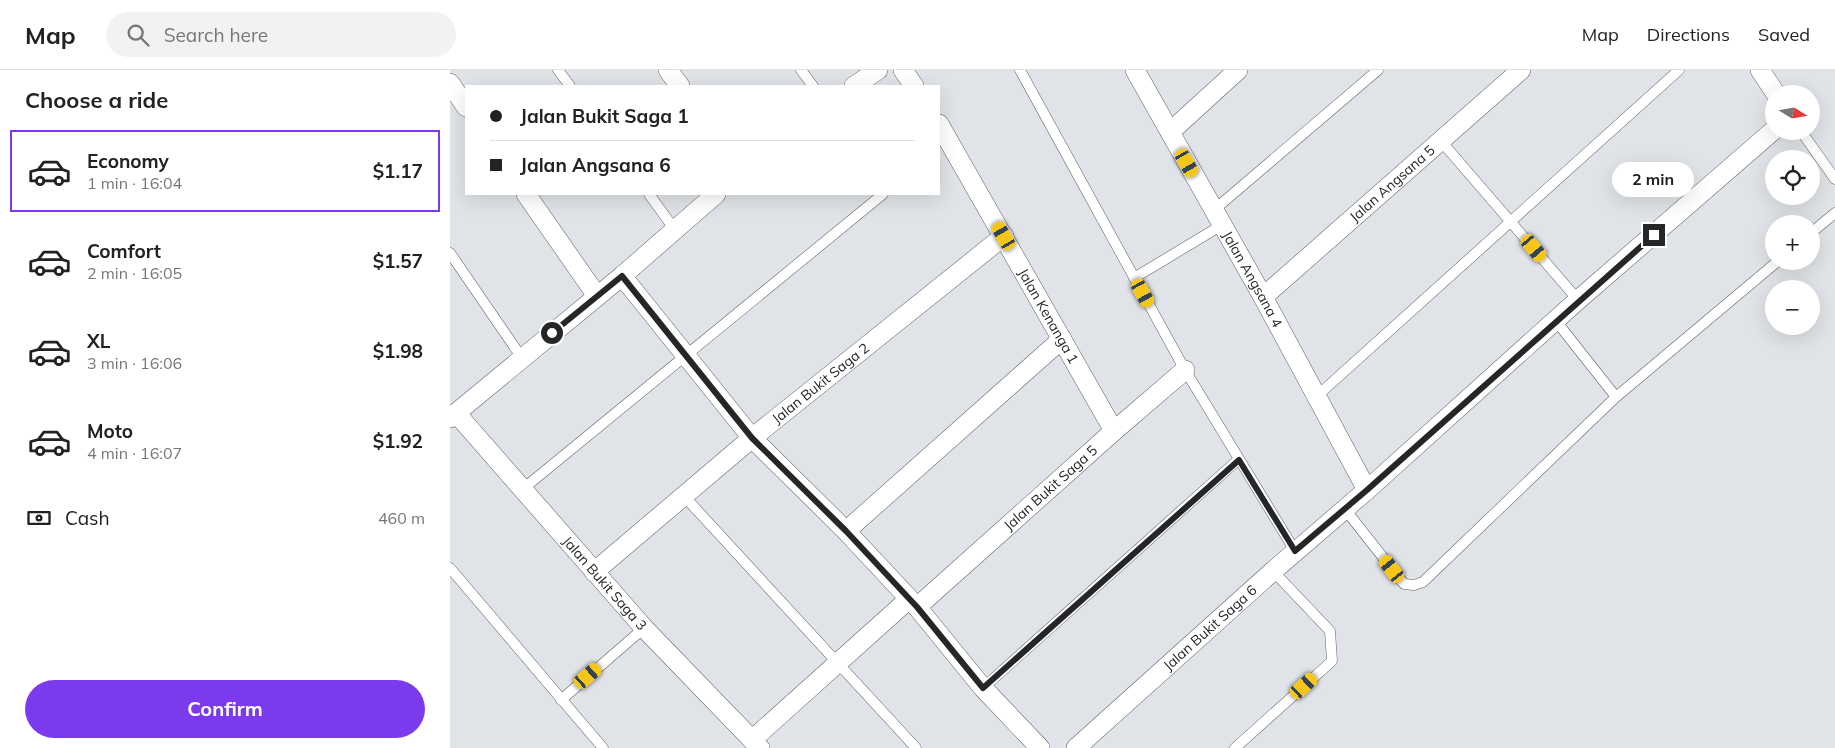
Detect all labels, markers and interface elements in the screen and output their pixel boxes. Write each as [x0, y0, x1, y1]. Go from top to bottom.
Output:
search box [106, 12, 456, 57]
text: Map [25, 20, 76, 50]
icon: search [124, 21, 152, 49]
text: Search here [164, 23, 268, 47]
text: Map [1582, 23, 1619, 46]
text: Directions [1647, 23, 1730, 46]
text: Saved [1758, 23, 1810, 46]
north arrow [1765, 85, 1820, 140]
map controls [1765, 85, 1820, 335]
text: Choose a ride [25, 86, 168, 114]
text: Jalan Bukit Saga 1 [520, 104, 689, 128]
street label: Jalan Angsana 5 [1346, 141, 1438, 226]
car [1173, 146, 1200, 180]
icon: car [27, 149, 72, 194]
text: Economy [87, 149, 169, 173]
button: locate [1765, 150, 1820, 205]
text: Jalan Angsana 6 [520, 153, 671, 177]
text: $1.17 [373, 159, 423, 183]
callout: 2 min [1613, 162, 1695, 198]
text: 2 min [1632, 169, 1674, 189]
text: 1 min · 16:04 [87, 173, 182, 193]
button: + [1765, 215, 1820, 270]
car [990, 219, 1017, 253]
route end [1643, 224, 1665, 246]
street label: Jalan Angsana 4 [1219, 228, 1287, 331]
car [1518, 232, 1549, 264]
icon: car [27, 239, 72, 284]
text: Comfort [87, 239, 161, 263]
text: $1.57 [373, 249, 423, 273]
text: 2 min · 16:05 [87, 263, 182, 283]
street label: Jalan Kenanga 1 [1014, 265, 1083, 367]
car [1129, 276, 1156, 310]
button: − [1765, 280, 1820, 335]
route start [541, 322, 563, 344]
icon: car [27, 329, 72, 374]
text: XL [87, 329, 110, 353]
text: $1.98 [373, 339, 423, 363]
street label: Jalan Bukit Saga 2 [768, 339, 873, 427]
text: 3 min · 16:06 [87, 353, 182, 373]
icon: car [27, 419, 72, 464]
text: Moto [87, 419, 133, 443]
text: $1.92 [373, 429, 423, 453]
street label: Jalan Bukit Saga 5 [1000, 441, 1101, 534]
text: 4 min · 16:07 [87, 443, 182, 463]
icon: cash [25, 504, 53, 532]
text: Cash [65, 506, 110, 530]
text: 460 m [378, 508, 425, 528]
street label: Jalan Bukit Saga 3 [559, 532, 651, 634]
car [1376, 553, 1407, 585]
street label: Jalan Bukit Saga 6 [1159, 581, 1260, 674]
car [571, 660, 604, 692]
car [1287, 670, 1320, 702]
button: Confirm [25, 680, 425, 738]

